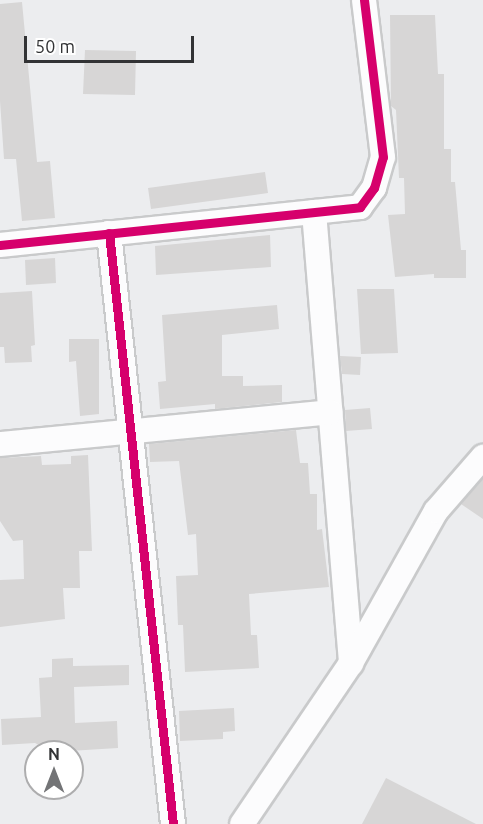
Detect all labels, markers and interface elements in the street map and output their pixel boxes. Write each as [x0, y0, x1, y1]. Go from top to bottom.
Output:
scale bar [27, 24, 196, 62]
text: 50 m [35, 36, 75, 56]
north arrow [24, 740, 84, 800]
text: N [48, 745, 60, 763]

